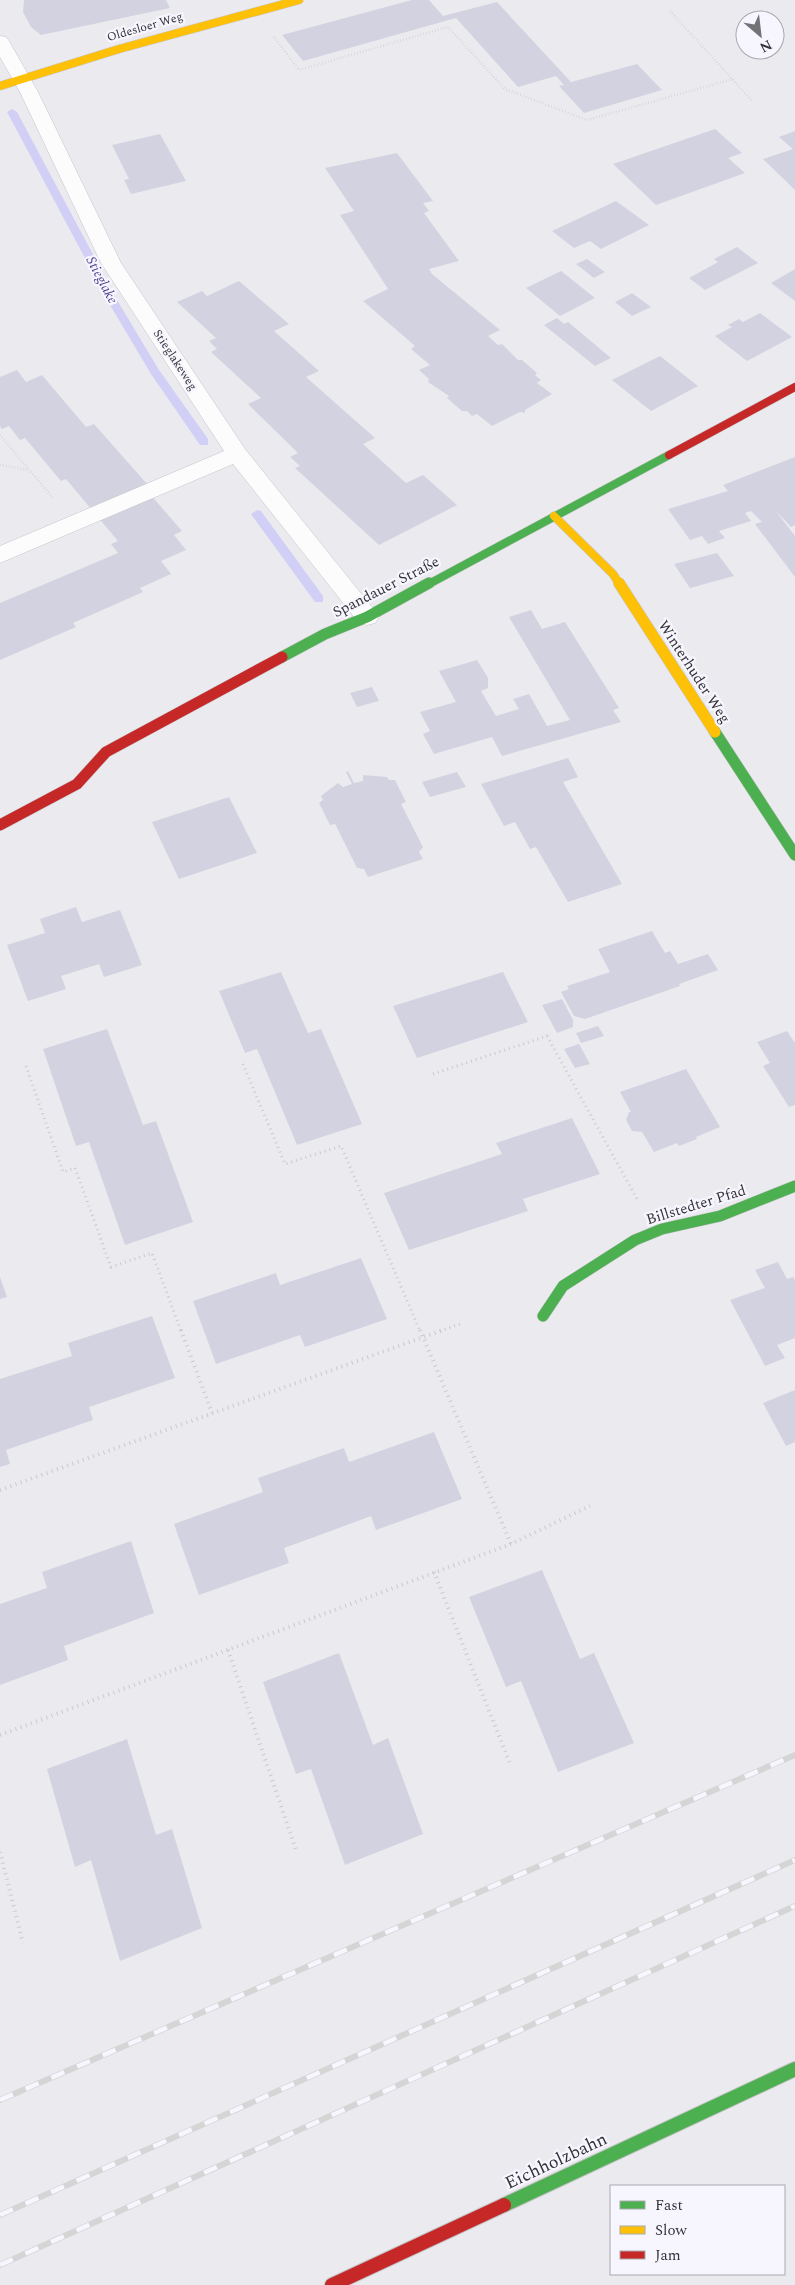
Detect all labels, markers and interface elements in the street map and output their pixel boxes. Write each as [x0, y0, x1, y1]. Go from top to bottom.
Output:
street label: Oldesloer Weg [105, 7, 185, 47]
north arrow [735, 10, 785, 60]
text: N [756, 34, 776, 58]
water label: Stieglake [81, 252, 123, 308]
street label: Stieglakeweg [148, 326, 202, 394]
street label: Spandauer Straße [329, 550, 443, 624]
street label: Winterhuder Weg [652, 616, 736, 728]
street label: Billstedter Pfad [643, 1179, 749, 1231]
street label: Eichholzbahn [500, 2125, 612, 2197]
legend [610, 2185, 785, 2275]
text: Fast [655, 2194, 683, 2217]
text: Slow [655, 2219, 687, 2242]
text: Jam [655, 2244, 681, 2267]

